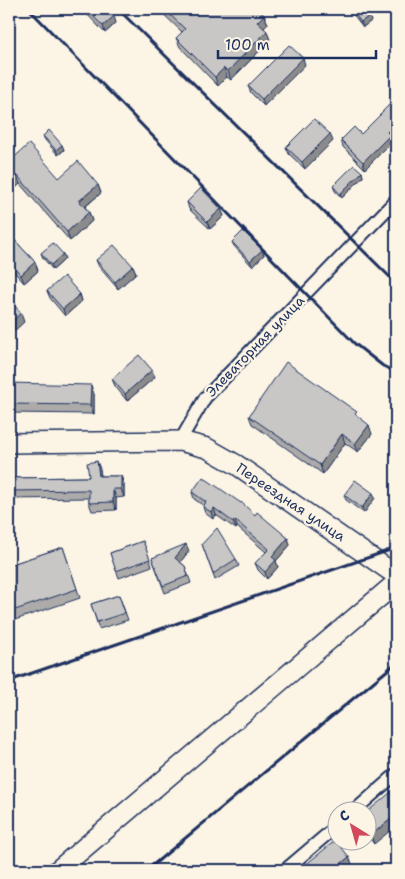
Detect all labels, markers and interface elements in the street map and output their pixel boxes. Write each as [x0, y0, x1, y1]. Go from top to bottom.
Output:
scale bar [218, 28, 375, 60]
text: 100 m [225, 35, 270, 55]
street label: Элеваторная улица [202, 291, 308, 401]
street label: Переездная улица [233, 459, 349, 545]
north arrow [328, 802, 378, 852]
text: С [335, 806, 353, 825]

